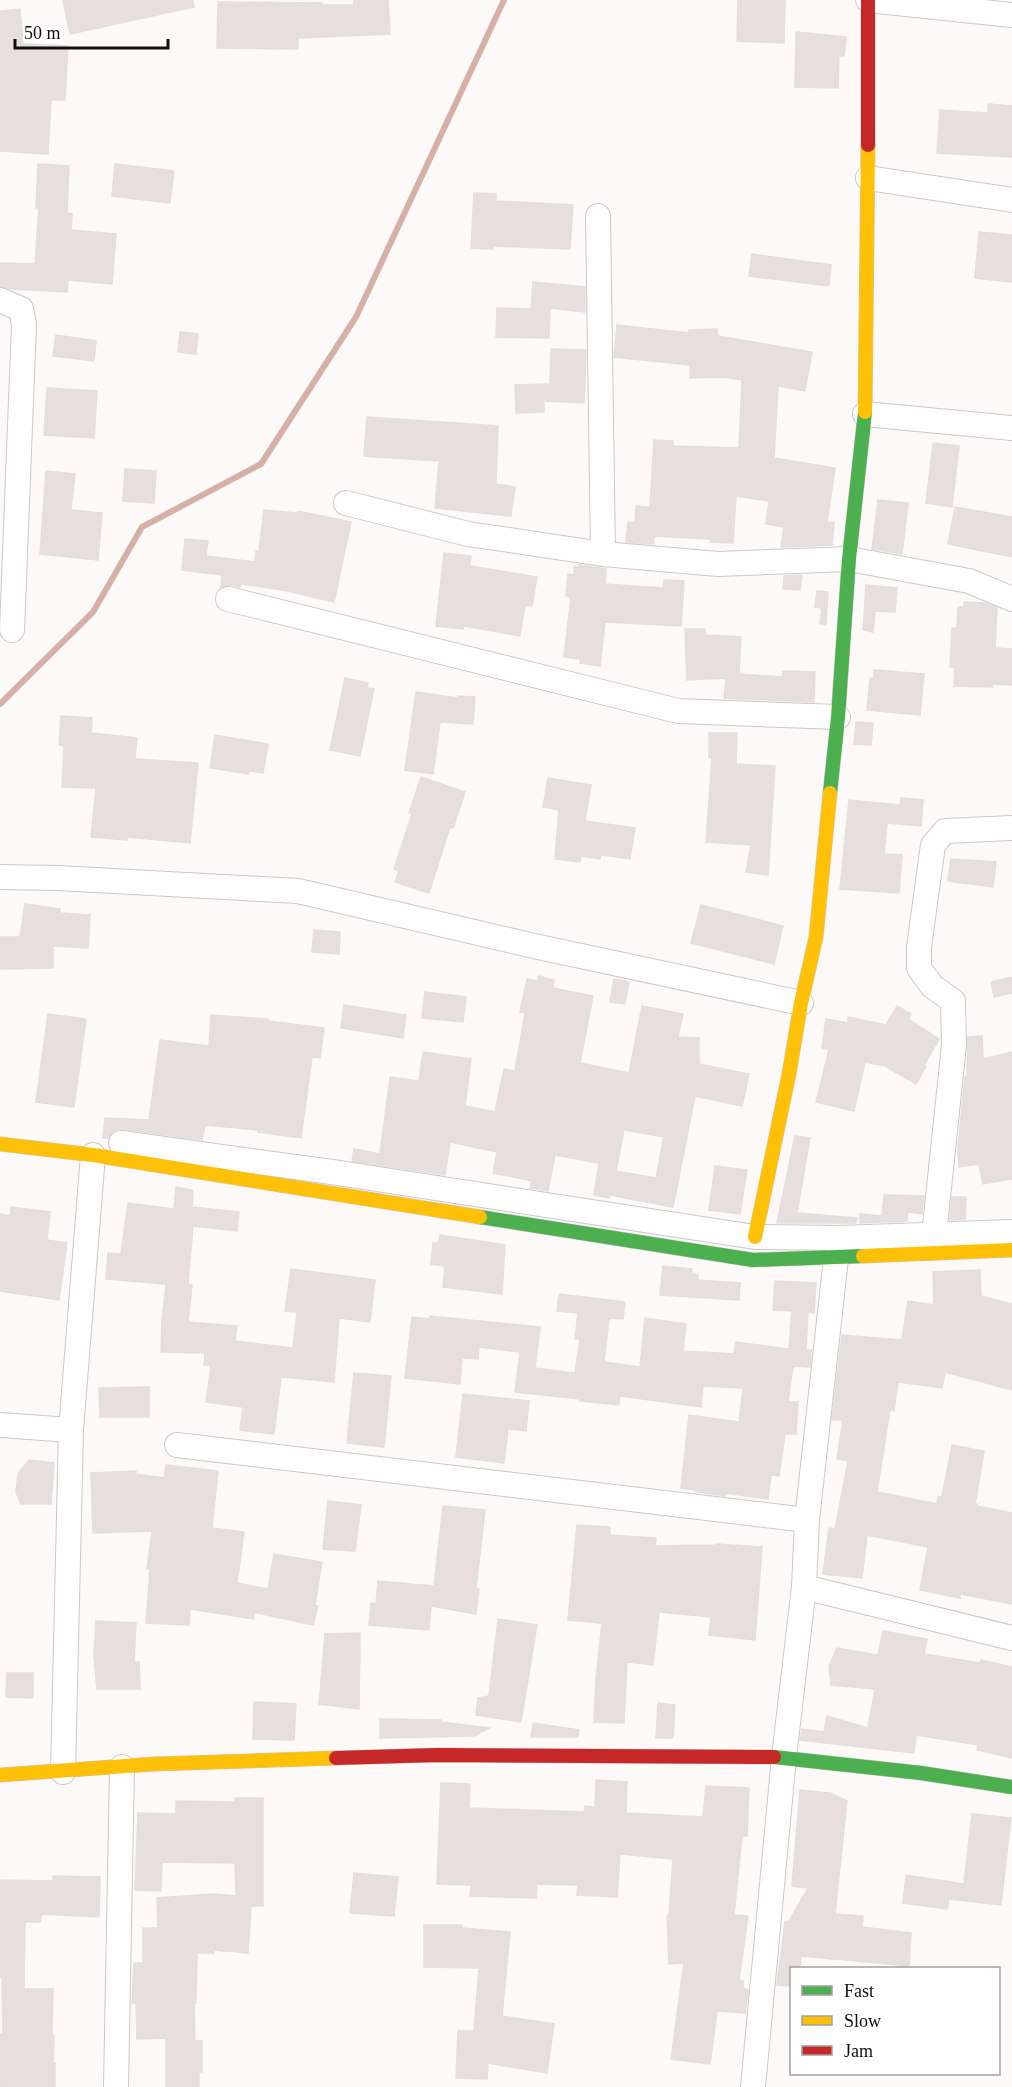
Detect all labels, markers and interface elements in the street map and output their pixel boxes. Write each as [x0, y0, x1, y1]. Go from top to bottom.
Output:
scale bar [15, 12, 168, 50]
text: 50 m [24, 23, 61, 43]
legend [790, 1967, 1000, 2075]
text: Fast [844, 1981, 874, 2001]
text: Slow [844, 2011, 881, 2031]
text: Jam [844, 2041, 873, 2061]

